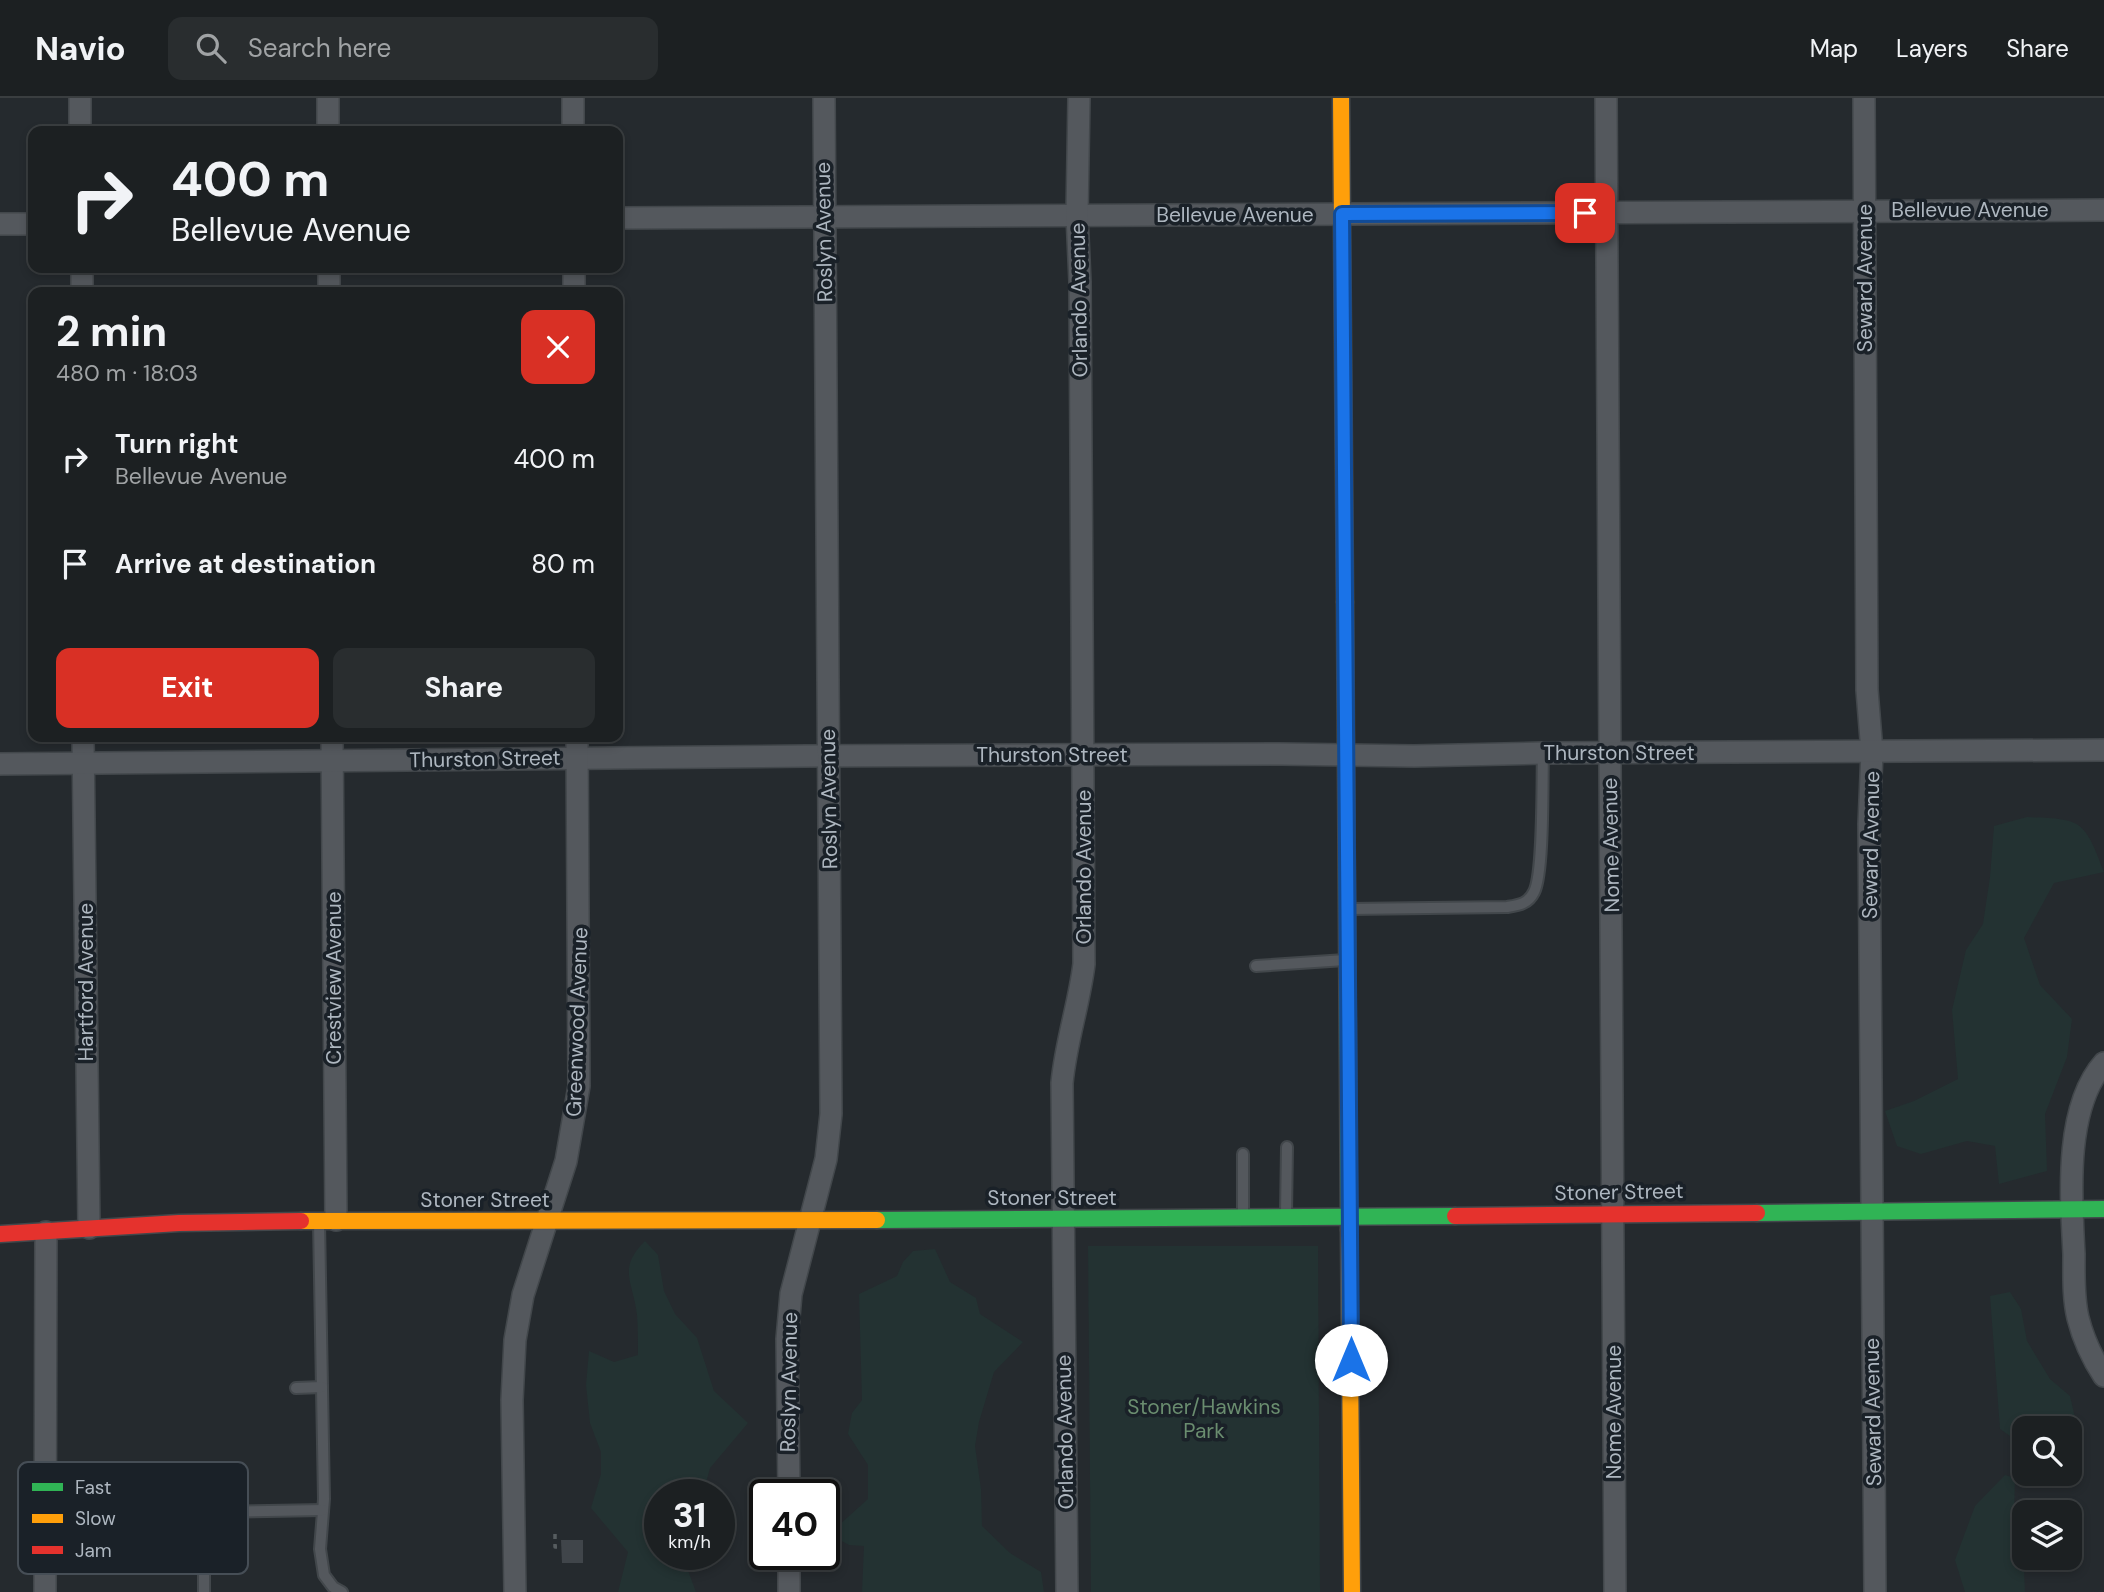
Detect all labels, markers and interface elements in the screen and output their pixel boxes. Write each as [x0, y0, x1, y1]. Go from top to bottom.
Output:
search box [168, 17, 658, 80]
text: Navio [35, 27, 126, 70]
icon: search [192, 29, 230, 67]
text: Search here [248, 31, 391, 65]
text: Map [1810, 33, 1858, 64]
text: Layers [1896, 33, 1968, 64]
text: Share [2006, 33, 2069, 64]
text: 400 m [171, 147, 329, 211]
icon: right [56, 154, 147, 245]
street label: Roslyn Avenue [809, 162, 839, 302]
pin [1555, 183, 1615, 243]
icon: arrive [1566, 194, 1604, 232]
street label: Bellevue Avenue [1891, 196, 2049, 224]
street label: Bellevue Avenue [1156, 201, 1314, 229]
street label: Seward Avenue [1851, 204, 1879, 352]
text: Bellevue Avenue [171, 209, 411, 251]
street label: Orlando Avenue [1064, 222, 1094, 378]
text: 2 min [56, 304, 167, 359]
button: close [521, 310, 595, 384]
text: 480 m · 18:03 [56, 358, 198, 388]
text: Turn right [115, 427, 239, 461]
icon: right [56, 440, 94, 478]
text: 400 m [514, 442, 595, 476]
text: Bellevue Avenue [115, 461, 287, 491]
icon: arrive [56, 545, 94, 583]
text: Arrive at destination [115, 547, 376, 581]
text: 80 m [531, 547, 595, 581]
button: Exit [56, 648, 319, 728]
button: Share [333, 648, 595, 728]
street label: Roslyn Avenue [814, 729, 844, 869]
street label: Thurston Street [1543, 739, 1695, 767]
street label: Thurston Street [976, 741, 1128, 769]
street label: Thurston Street [409, 744, 561, 774]
street label: Seward Avenue [1856, 771, 1886, 919]
street label: Nome Avenue [1596, 777, 1626, 913]
street label: Orlando Avenue [1070, 790, 1098, 944]
street label: Crestview Avenue [320, 891, 348, 1065]
street label: Hartford Avenue [72, 903, 100, 1061]
street label: Greenwood Avenue [560, 927, 594, 1117]
street label: Stoner Street [1554, 1177, 1684, 1207]
street label: Stoner Street [987, 1184, 1117, 1212]
street label: Stoner Street [420, 1186, 550, 1214]
street label: Roslyn Avenue [774, 1312, 804, 1452]
position arrow [1314, 1323, 1388, 1397]
street label: Seward Avenue [1858, 1338, 1888, 1486]
street label: Nome Avenue [1600, 1345, 1628, 1479]
street label: Orlando Avenue [1050, 1354, 1080, 1510]
park label: Stoner/Hawkins Park [1127, 1393, 1281, 1445]
map controls [2012, 1416, 2082, 1570]
button: search [2012, 1416, 2082, 1486]
legend [18, 1462, 248, 1574]
text: Fast [75, 1475, 111, 1500]
speed limit sign: 40 [749, 1479, 840, 1570]
text: 31 [673, 1492, 706, 1538]
button: layers [2012, 1500, 2082, 1570]
text: Slow [75, 1506, 116, 1531]
text: km/h [668, 1530, 711, 1554]
text: Jam [75, 1538, 112, 1563]

